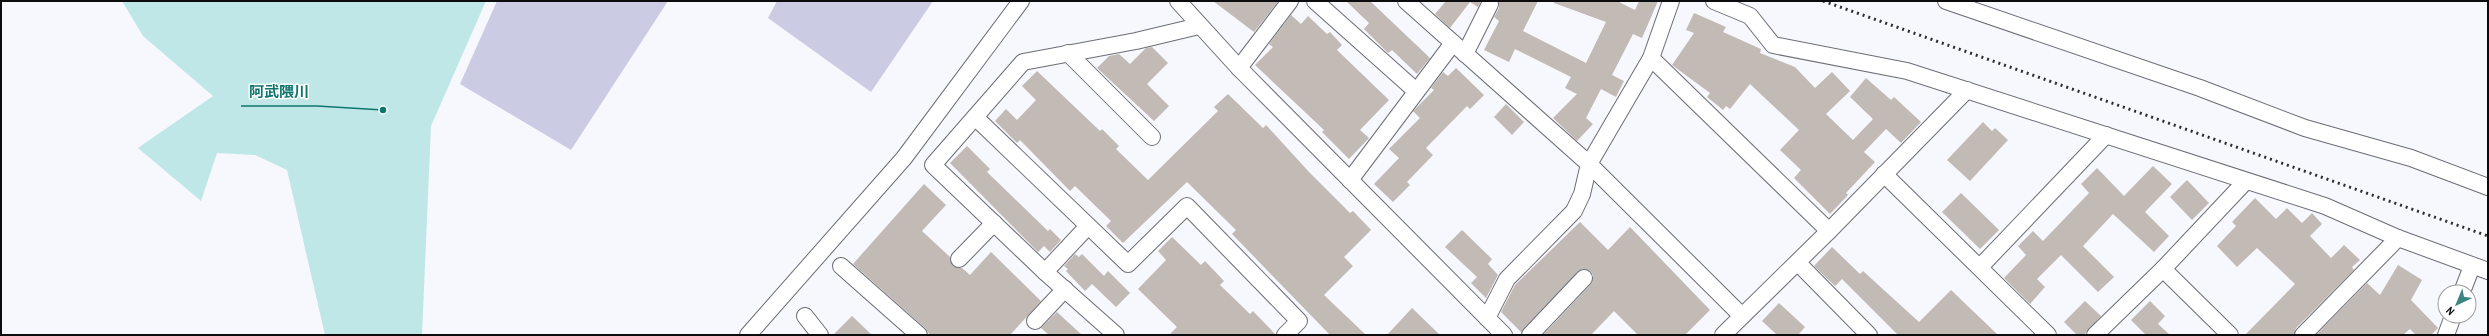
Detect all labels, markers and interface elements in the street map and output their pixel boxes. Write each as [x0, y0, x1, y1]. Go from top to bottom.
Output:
callout: 阿武隈川 [241, 79, 317, 106]
text: 阿武隈川 [249, 81, 309, 102]
north arrow [2437, 284, 2477, 324]
text: N [2443, 304, 2457, 318]

